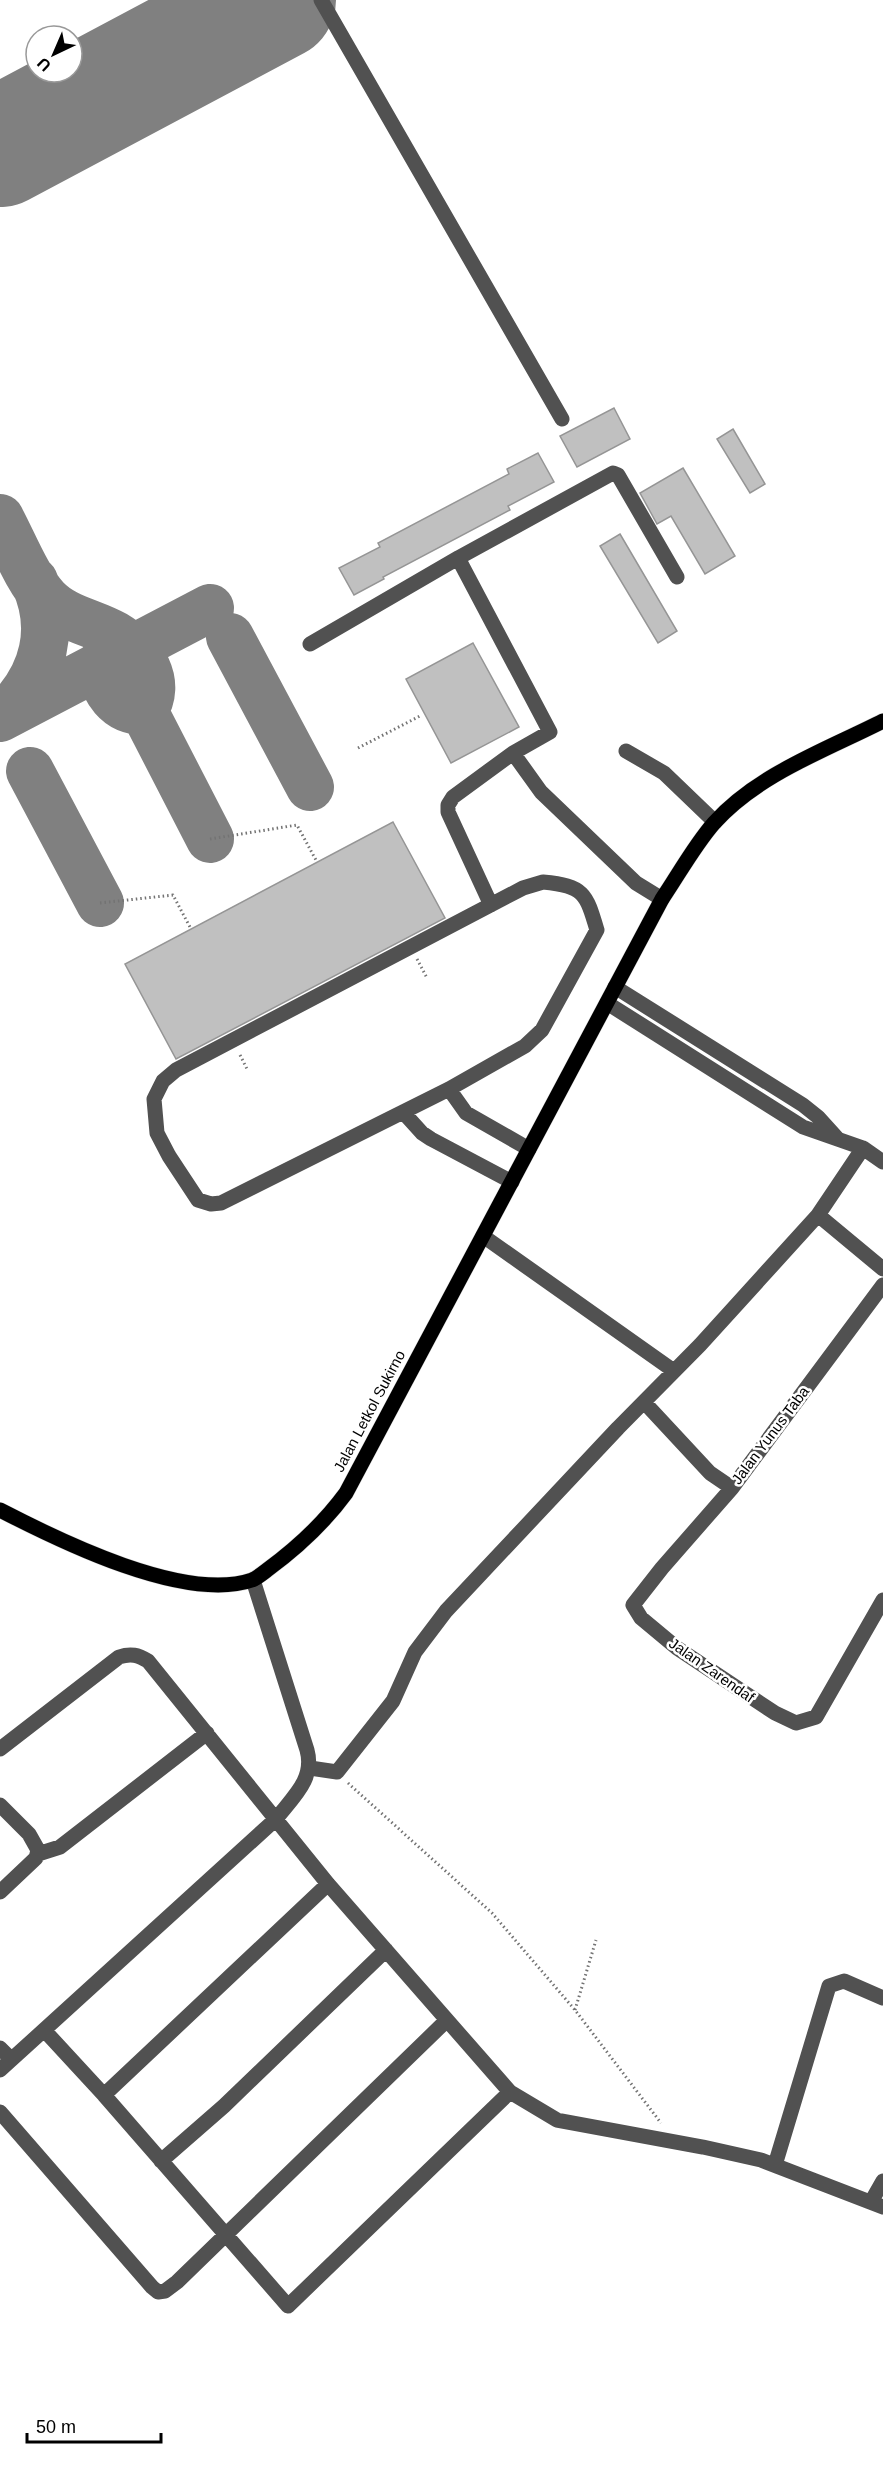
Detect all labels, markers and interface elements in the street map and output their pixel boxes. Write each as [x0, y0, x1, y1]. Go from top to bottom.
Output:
north arrow [24, 24, 84, 84]
text: U [34, 54, 54, 75]
street label: Jalan Letkol Sukirno [330, 1347, 408, 1475]
street label: Jalan Yunus Taba [728, 1382, 813, 1487]
street label: Jalan Zarendaf [666, 1634, 759, 1706]
scale bar [27, 2406, 160, 2444]
text: 50 m [36, 2417, 76, 2437]

